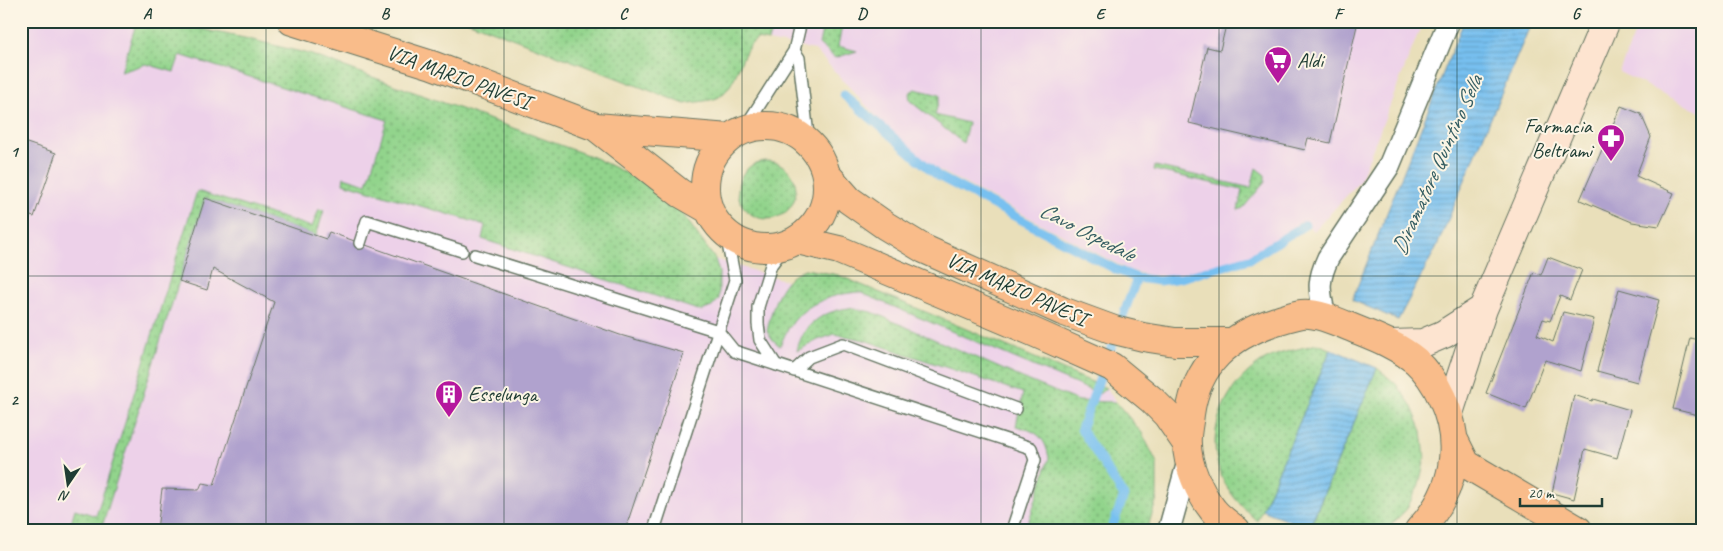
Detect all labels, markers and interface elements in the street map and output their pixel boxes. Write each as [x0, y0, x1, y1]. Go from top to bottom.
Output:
text: A [143, 4, 153, 24]
text: B [381, 4, 391, 24]
text: C [619, 4, 629, 24]
text: D [857, 4, 868, 24]
text: E [1096, 4, 1107, 24]
text: F [1334, 4, 1345, 24]
text: G [1572, 4, 1582, 24]
street label: VIA MARIO PAVESI [384, 39, 539, 117]
supermarket icon: Aldi [1263, 45, 1293, 84]
place label: Aldi [1297, 47, 1326, 73]
water label: Diramatore Quintino Sella [1385, 69, 1490, 259]
place label: Farmacia Beltrami [1524, 113, 1595, 163]
pharmacy icon: Farmacia Beltrami [1596, 123, 1626, 162]
text: 1 [10, 142, 19, 162]
water label: Cavo Ospedale [1035, 196, 1143, 270]
street label: VIA MARIO PAVESI [943, 246, 1095, 333]
building icon: Esselunga [434, 379, 464, 418]
place label: Esselunga [468, 381, 539, 407]
text: 2 [10, 390, 19, 410]
north arrow [42, 458, 92, 508]
scale bar [1520, 476, 1603, 508]
text: 20 m [1528, 484, 1555, 503]
text: N [57, 486, 71, 505]

